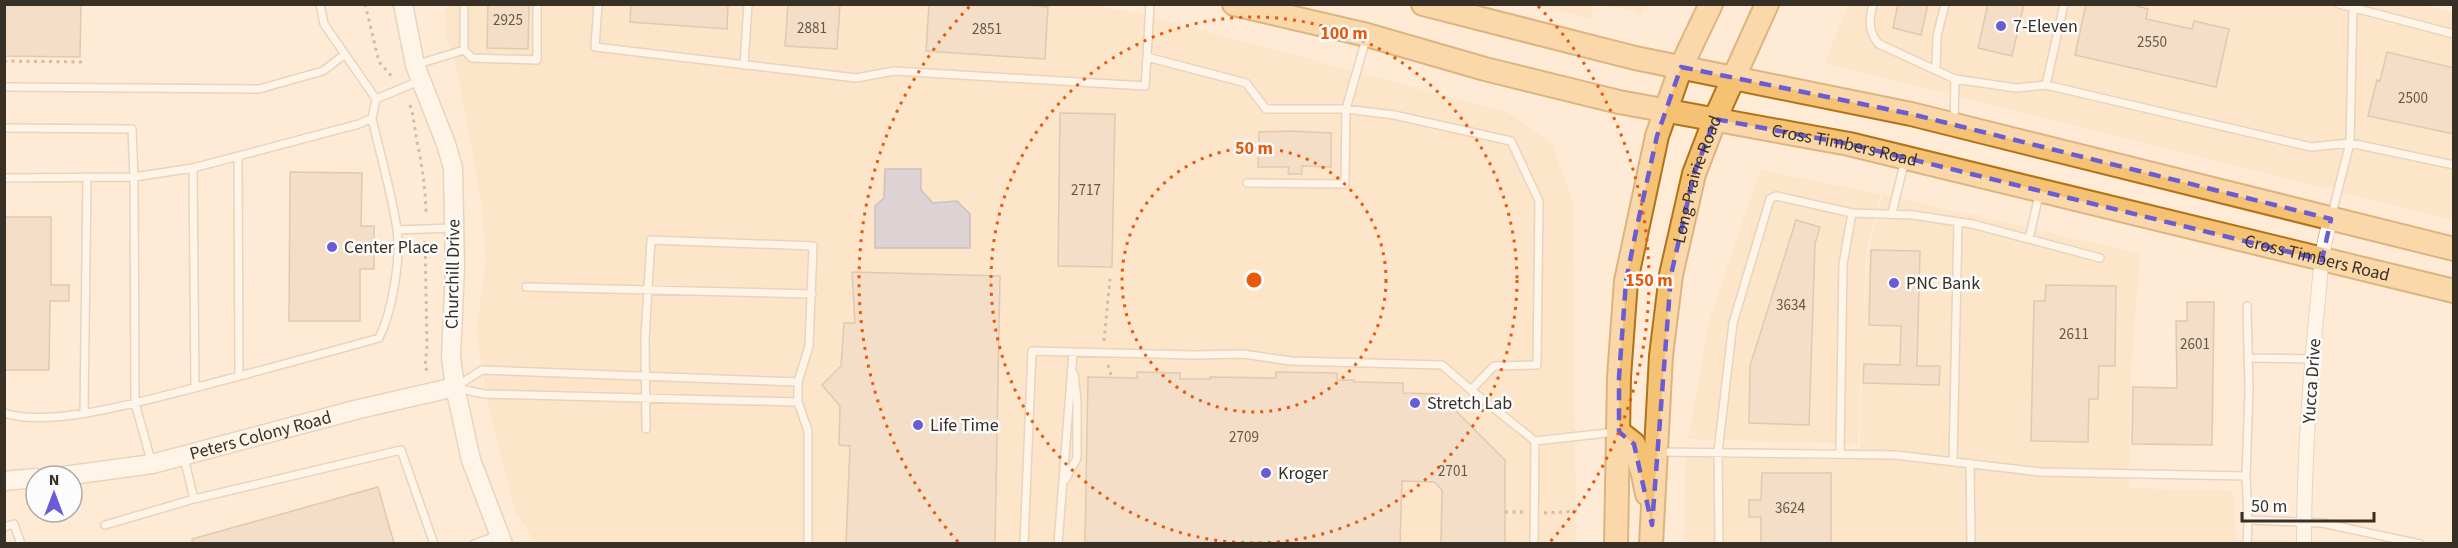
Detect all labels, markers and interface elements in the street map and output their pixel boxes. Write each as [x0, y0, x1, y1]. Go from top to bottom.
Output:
house number: 2925 [493, 10, 523, 31]
place label: 7-Eleven [2013, 14, 2078, 39]
house number: 2881 [797, 18, 827, 39]
house number: 2851 [972, 19, 1002, 40]
marker: 7-Eleven [1994, 19, 2008, 33]
text: 100 m [1320, 21, 1368, 46]
house number: 2550 [2137, 32, 2167, 53]
house number: 2500 [2398, 88, 2428, 109]
street label: Long Prairie Road [1666, 112, 1728, 246]
street label: Cross Timbers Road [1770, 118, 1920, 173]
text: 50 m [1235, 136, 1273, 161]
house number: 2717 [1071, 180, 1101, 201]
street label: Churchill Drive [440, 219, 466, 329]
street label: Cross Timbers Road [2242, 228, 2392, 287]
place label: Center Place [344, 235, 438, 260]
marker: Center Place [325, 240, 339, 254]
text: 150 m [1625, 268, 1673, 293]
centre of rings [1244, 270, 1264, 290]
place label: PNC Bank [1906, 271, 1980, 296]
marker: PNC Bank [1887, 276, 1901, 290]
house number: 3634 [1776, 295, 1806, 316]
house number: 2611 [2059, 324, 2089, 345]
house number: 2601 [2180, 334, 2210, 355]
street label: Yucca Drive [2296, 338, 2327, 425]
place label: Stretch Lab [1427, 391, 1512, 416]
marker: Stretch Lab [1408, 396, 1422, 410]
street label: Peters Colony Road [187, 404, 334, 466]
place label: Life Time [930, 413, 999, 438]
marker: Life Time [911, 418, 925, 432]
house number: 2709 [1229, 427, 1259, 448]
place label: Kroger [1278, 461, 1329, 486]
house number: 2701 [1438, 461, 1468, 482]
north arrow [24, 464, 84, 524]
marker: Kroger [1259, 466, 1273, 480]
text: N [49, 469, 59, 491]
scale bar [2242, 485, 2374, 523]
text: 50 m [2251, 494, 2287, 519]
house number: 3624 [1775, 498, 1805, 519]

